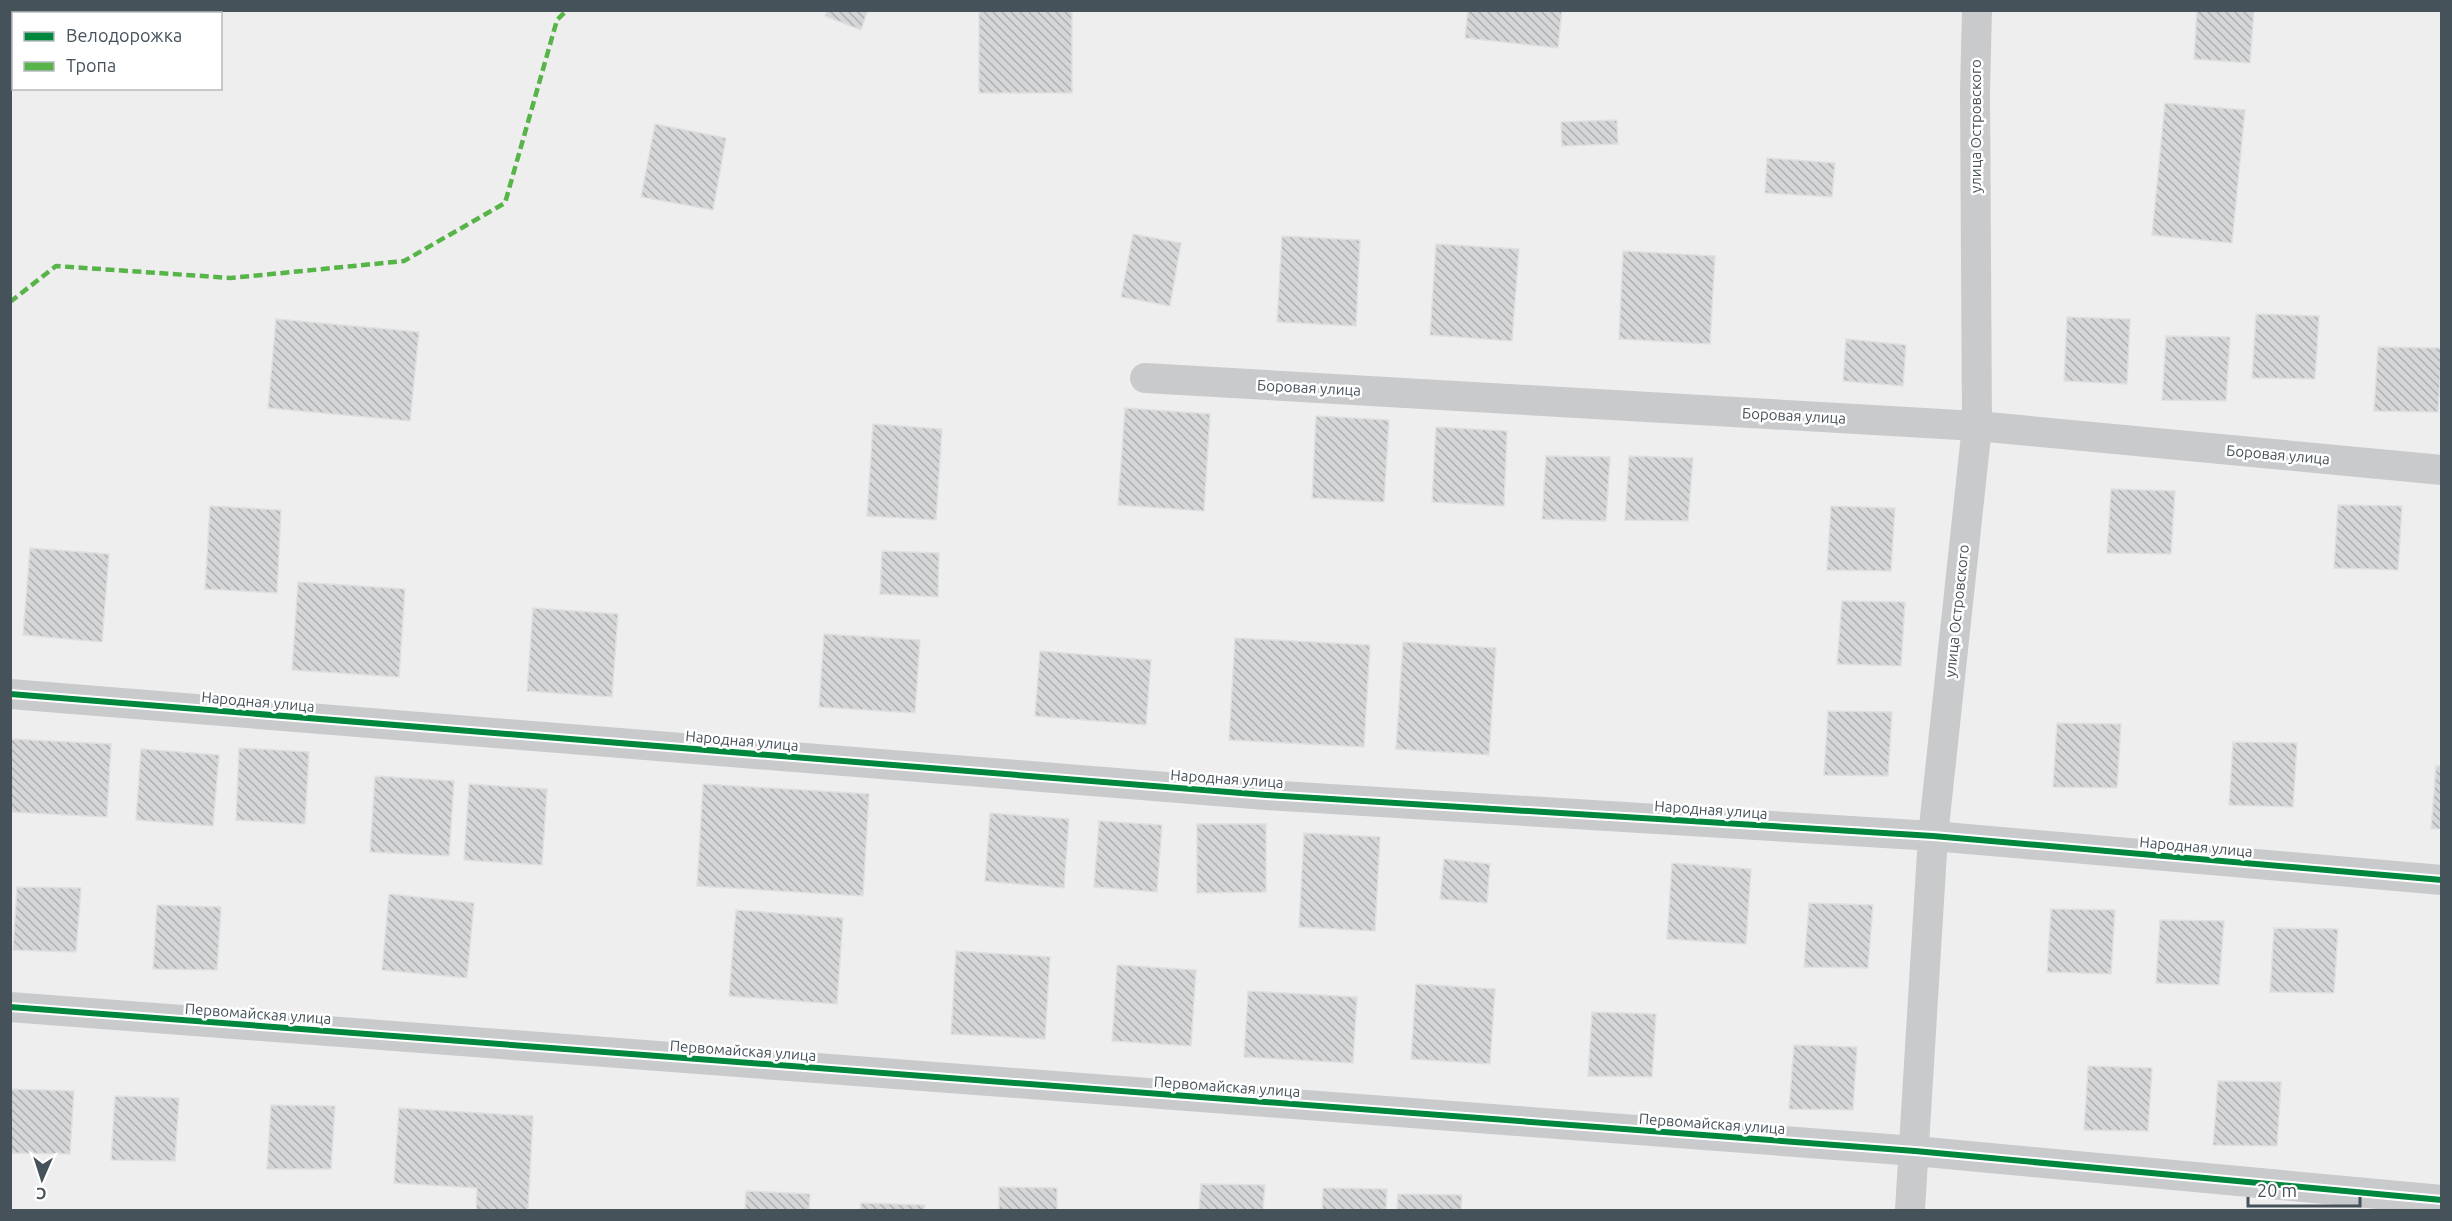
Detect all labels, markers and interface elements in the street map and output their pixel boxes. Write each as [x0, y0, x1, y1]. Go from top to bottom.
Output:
legend [12, 12, 222, 90]
text: Велодорожка [66, 25, 182, 45]
text: Тропа [66, 55, 116, 75]
street label: улица Островского [1967, 59, 1984, 193]
street label: Боровая улица [1257, 376, 1361, 399]
street label: Боровая улица [1742, 404, 1846, 427]
street label: Боровая улица [2225, 441, 2331, 468]
street label: улица Островского [1941, 544, 1972, 678]
street label: Народная улица [201, 688, 315, 715]
street label: Народная улица [685, 727, 799, 754]
street label: Народная улица [1170, 766, 1284, 791]
street label: Народная улица [1654, 797, 1768, 822]
street label: Народная улица [2139, 833, 2253, 860]
street label: Первомайская улица [184, 1000, 332, 1027]
street label: Первомайская улица [669, 1037, 817, 1064]
street label: Первомайская улица [1153, 1073, 1301, 1100]
street label: Первомайская улица [1638, 1110, 1786, 1137]
north arrow [12, 1149, 72, 1209]
scale bar [2248, 1170, 2360, 1208]
text: 20 m [2257, 1180, 2297, 1200]
text: С [36, 1185, 47, 1203]

